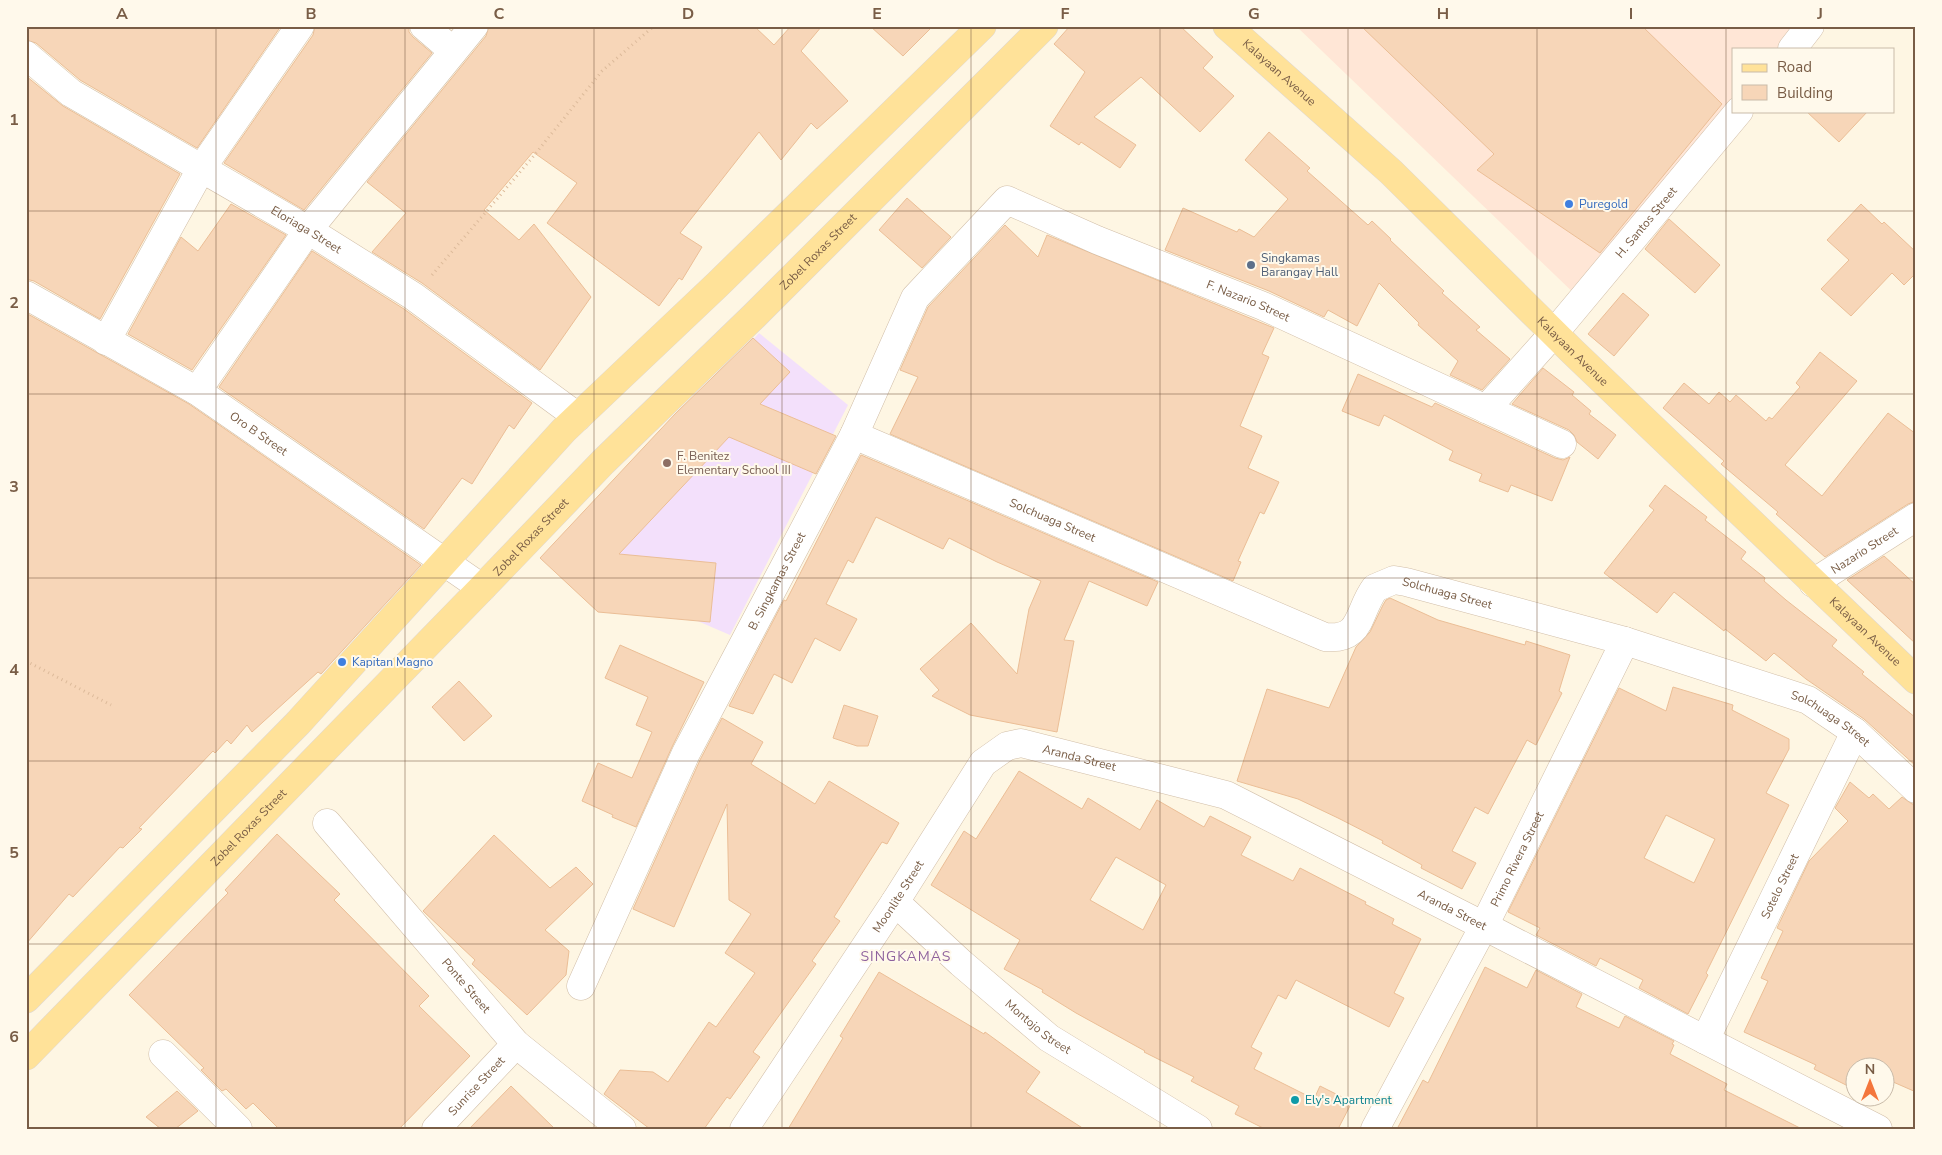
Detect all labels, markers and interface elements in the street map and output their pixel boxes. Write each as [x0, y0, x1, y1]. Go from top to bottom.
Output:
text: A [116, 3, 128, 25]
text: B [305, 3, 317, 25]
text: C [494, 3, 505, 25]
text: D [682, 3, 694, 25]
text: E [872, 3, 882, 25]
text: F [1061, 3, 1070, 25]
text: G [1248, 3, 1260, 25]
text: H [1437, 3, 1449, 25]
text: I [1629, 3, 1633, 25]
text: J [1816, 3, 1823, 25]
street label: Kalayaan Avenue [1239, 36, 1319, 110]
legend [1732, 48, 1894, 112]
text: Road [1777, 57, 1812, 77]
text: Building [1777, 83, 1833, 103]
text: 1 [9, 109, 19, 131]
street label: H. Santos Street [1612, 183, 1681, 261]
place label: Puregold [1579, 196, 1628, 212]
marker: Puregold [1563, 198, 1575, 210]
street label: Eloriaga Street [268, 202, 345, 258]
street label: Zobel Roxas Street [776, 209, 861, 294]
place label: Singkamas Barangay Hall [1261, 250, 1339, 280]
marker: Singkamas Barangay Hall [1245, 259, 1257, 271]
street label: F. Nazario Street [1204, 276, 1293, 326]
text: 2 [9, 292, 19, 314]
street label: Kalayaan Avenue [1534, 313, 1612, 390]
street label: Oro B Street [226, 408, 291, 460]
place label: F. Benitez Elementary School III [677, 448, 791, 478]
marker: F. Benitez Elementary School III [661, 457, 673, 469]
text: 3 [9, 476, 19, 498]
street label: Zobel Roxas Street [490, 494, 573, 580]
street label: Solchuaga Street [1007, 495, 1099, 546]
street label: Nazario Street [1828, 522, 1902, 578]
street label: B. Singkamas Street [744, 529, 810, 633]
street label: Solchuaga Street [1400, 573, 1495, 613]
street label: Kalayaan Avenue [1826, 593, 1905, 670]
place label: Kapitan Magno [352, 654, 434, 670]
marker: Kapitan Magno [336, 656, 348, 668]
text: 4 [9, 659, 19, 681]
street label: Solchuaga Street [1789, 687, 1874, 751]
street label: Aranda Street [1041, 741, 1119, 775]
street label: Zobel Roxas Street [207, 785, 291, 870]
street label: Primo Rivera Street [1487, 808, 1548, 910]
text: 5 [9, 842, 19, 864]
street label: Sotelo Street [1757, 850, 1803, 922]
street label: Moonlite Street [869, 857, 928, 936]
street label: Aranda Street [1415, 886, 1490, 934]
district label: SINGKAMAS [861, 947, 951, 966]
street label: Ponte Street [438, 955, 495, 1017]
street label: Montojo Street [1002, 996, 1075, 1058]
text: 6 [9, 1026, 19, 1048]
street label: Sunrise Street [445, 1052, 509, 1119]
north arrow [1844, 1058, 1894, 1108]
text: N [1865, 1060, 1875, 1079]
place label: Ely's Apartment [1305, 1092, 1392, 1108]
marker: Ely's Apartment [1289, 1094, 1301, 1106]

